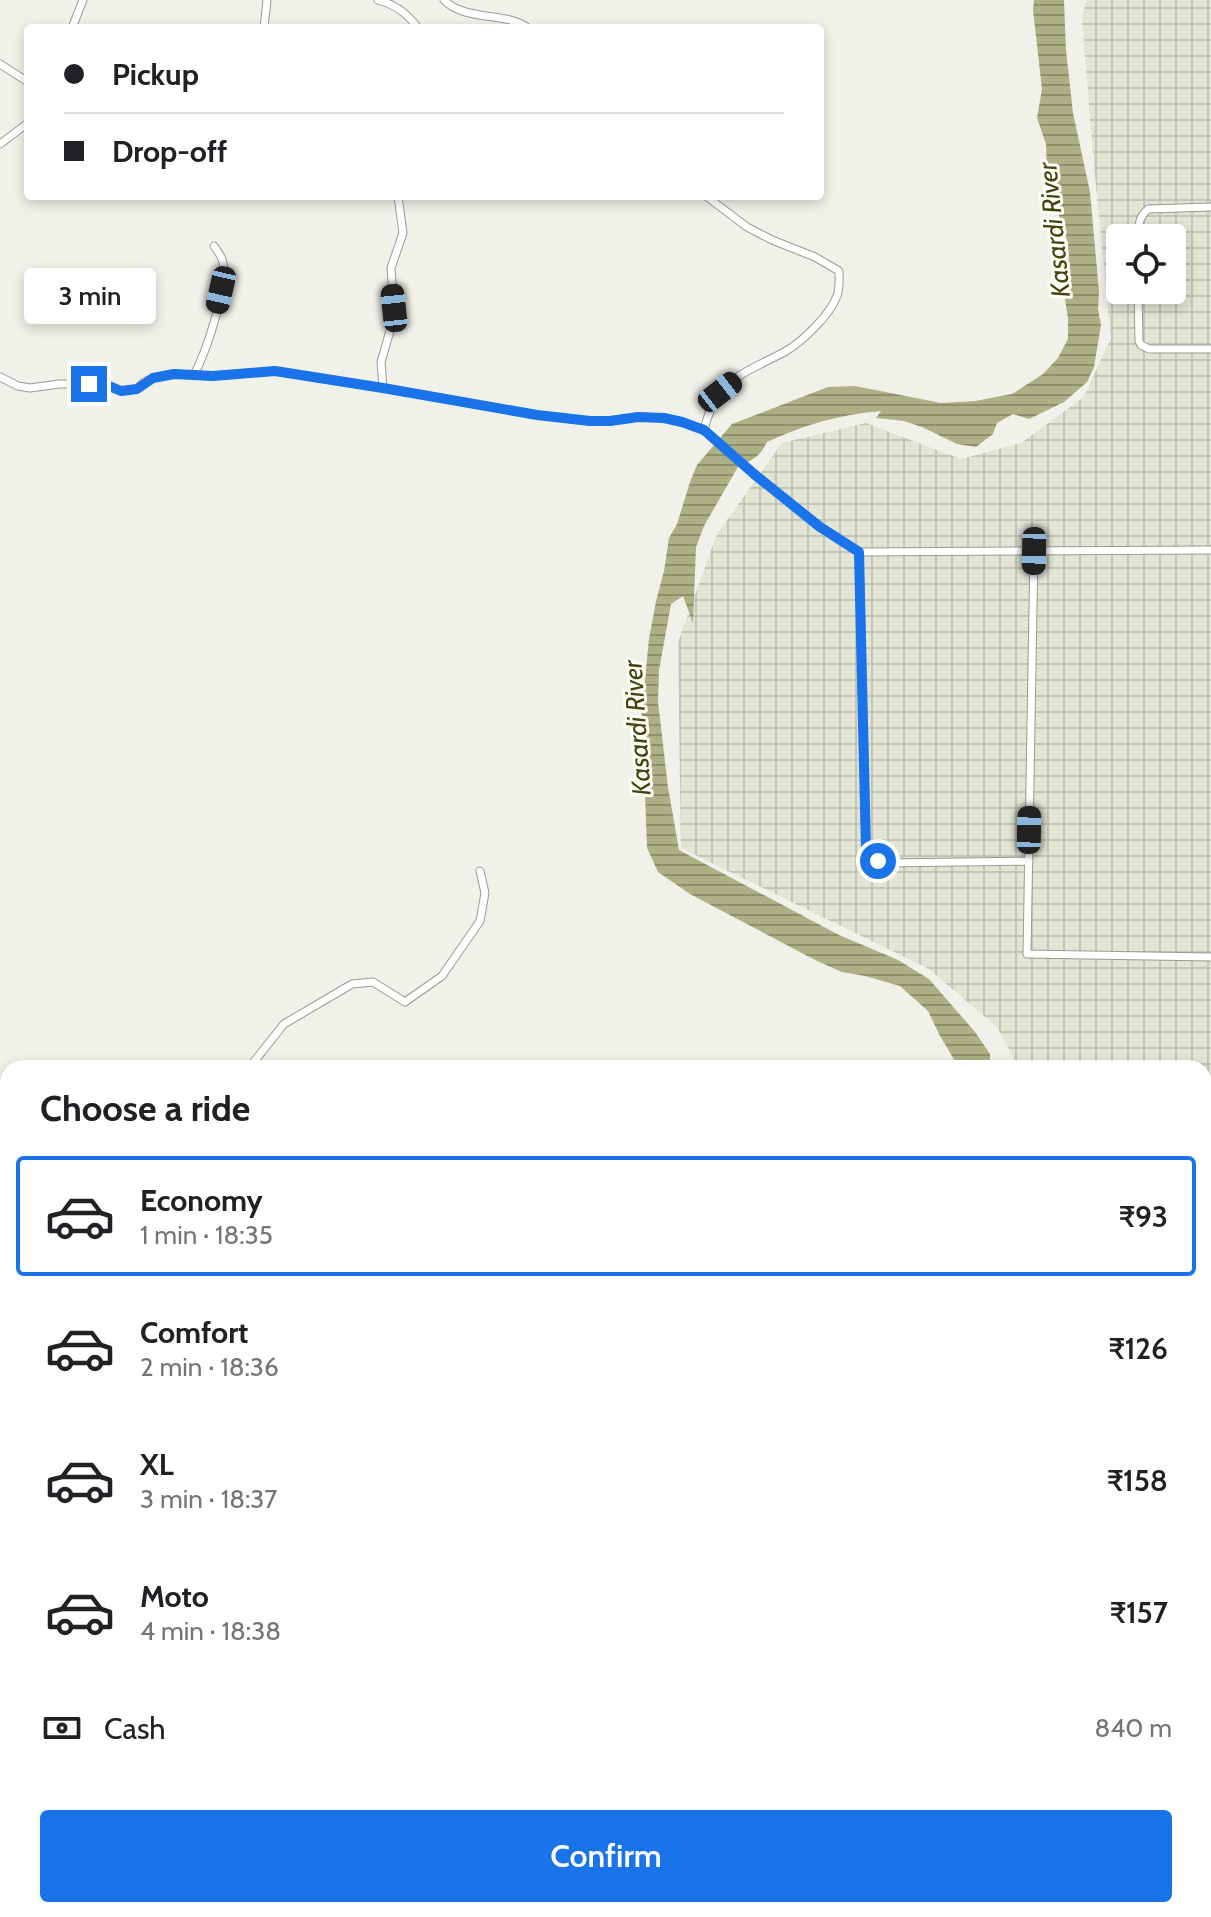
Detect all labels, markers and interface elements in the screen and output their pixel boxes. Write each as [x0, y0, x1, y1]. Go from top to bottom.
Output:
text: Pickup [112, 56, 199, 93]
text: Drop-off [112, 133, 227, 170]
water label: Kasardi River [1031, 160, 1077, 299]
map controls [1106, 224, 1186, 304]
button: locate [1106, 224, 1186, 304]
car [204, 264, 238, 316]
callout: 3 min [23, 268, 155, 324]
text: 3 min [59, 280, 121, 312]
car [380, 283, 408, 333]
route end [71, 366, 107, 402]
car [694, 368, 746, 416]
car [1022, 527, 1046, 575]
water label: Kasardi River [616, 658, 658, 797]
car [1017, 806, 1041, 854]
route start [860, 843, 896, 879]
text: Choose a ride [40, 1086, 250, 1130]
icon: car [44, 1180, 116, 1252]
text: Economy [140, 1182, 263, 1219]
text: ₹93 [1119, 1198, 1168, 1235]
text: 1 min · 18:35 [140, 1219, 273, 1251]
icon: car [44, 1312, 116, 1384]
text: Comfort [140, 1314, 248, 1351]
text: ₹126 [1108, 1330, 1168, 1367]
text: 2 min · 18:36 [140, 1351, 279, 1383]
icon: car [44, 1444, 116, 1516]
text: XL [140, 1446, 174, 1483]
text: ₹158 [1107, 1462, 1168, 1499]
text: 3 min · 18:37 [140, 1483, 277, 1515]
icon: car [44, 1576, 116, 1648]
text: Moto [140, 1578, 209, 1615]
text: ₹157 [1110, 1594, 1168, 1631]
text: 4 min · 18:38 [140, 1615, 281, 1647]
icon: cash [40, 1706, 84, 1750]
text: Cash [104, 1710, 166, 1747]
text: 840 m [1094, 1712, 1172, 1744]
button: Confirm [40, 1810, 1172, 1902]

